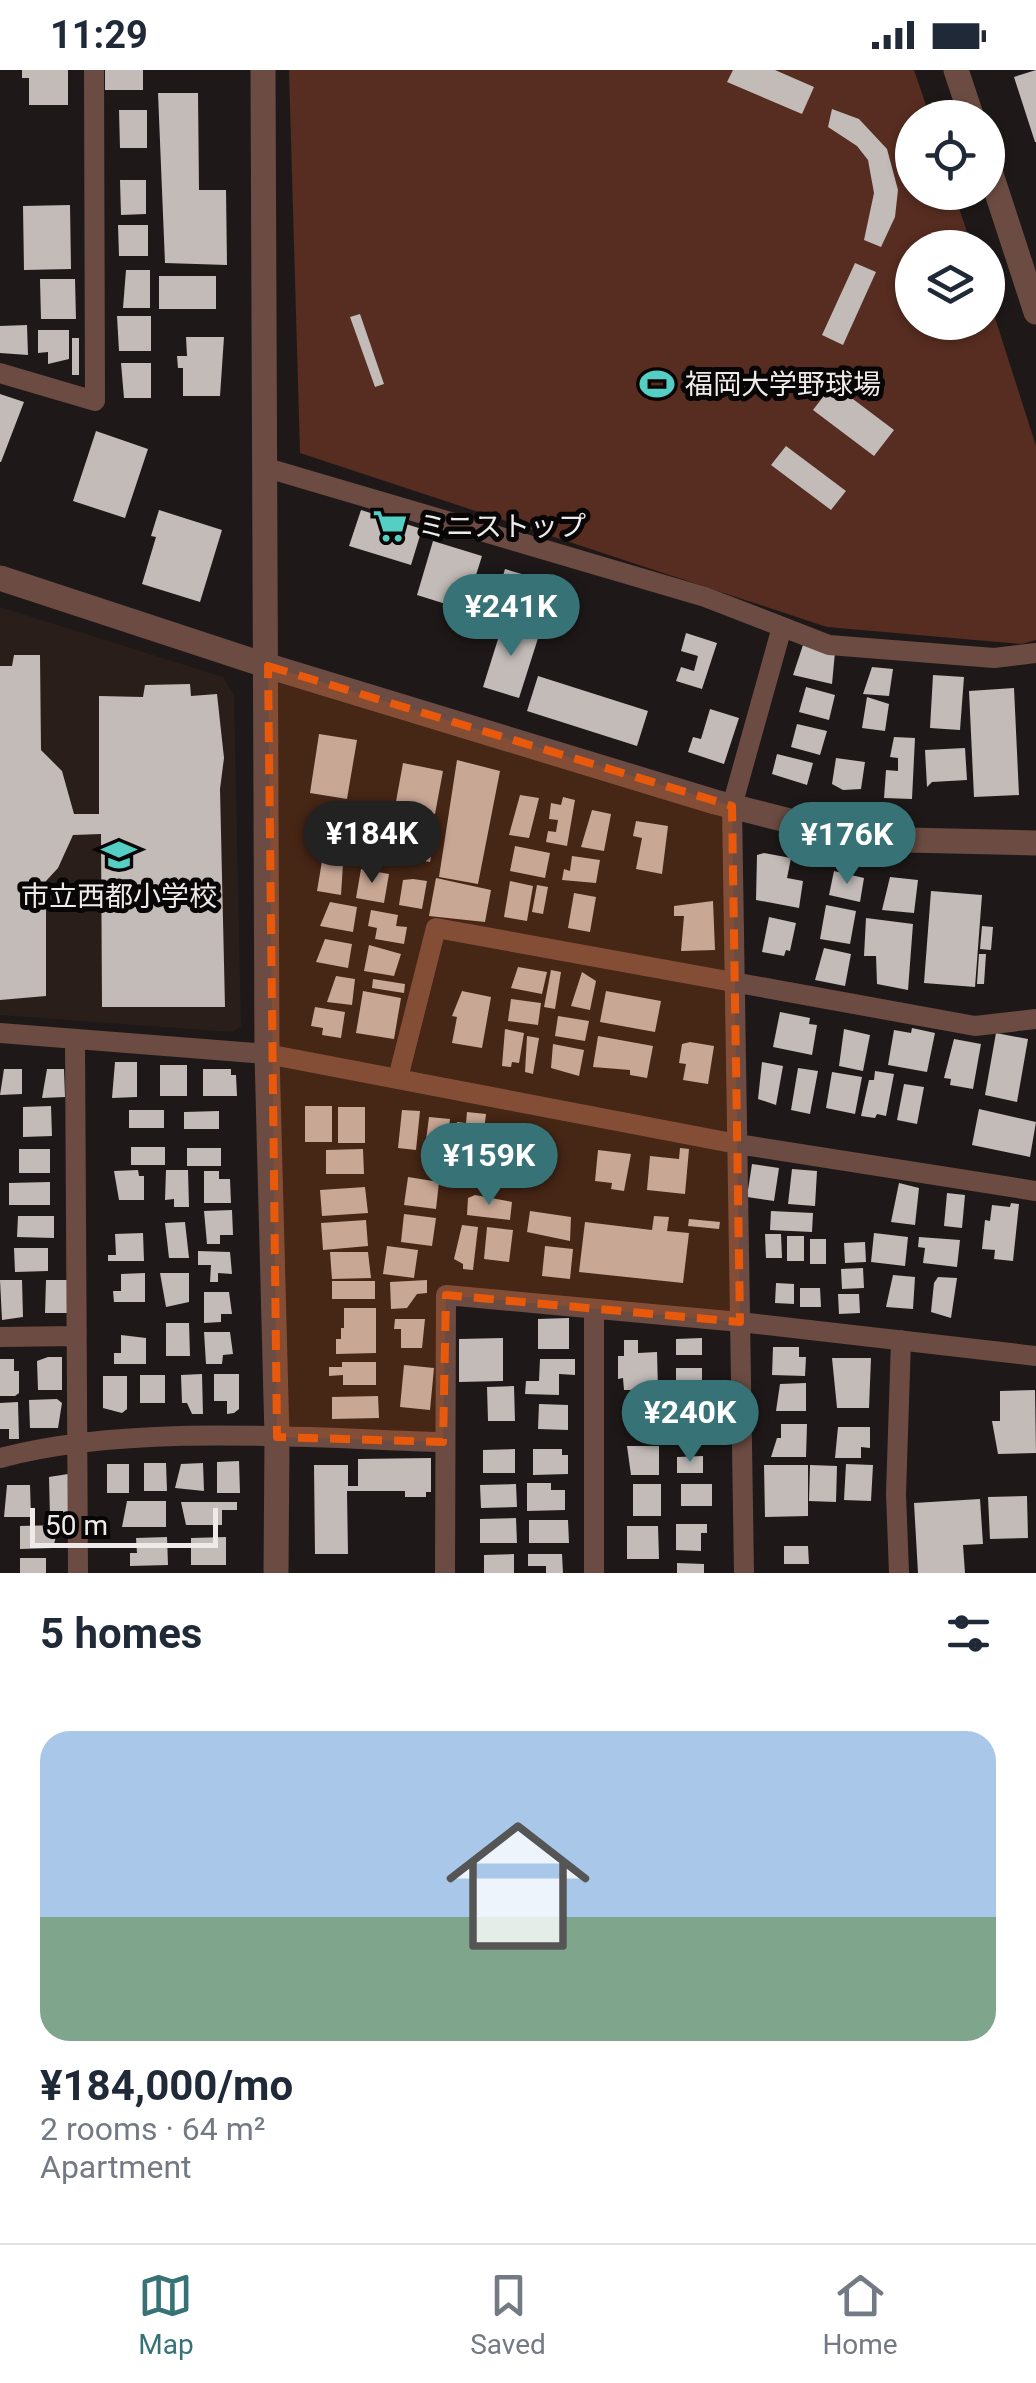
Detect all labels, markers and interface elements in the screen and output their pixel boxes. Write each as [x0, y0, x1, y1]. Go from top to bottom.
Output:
text: 11:29 [50, 13, 148, 57]
map controls [895, 100, 1005, 340]
button: locate [895, 100, 1005, 210]
button: layers [895, 230, 1005, 340]
sports icon: 福岡大学野球場 [638, 365, 676, 403]
place label: 福岡大学野球場 [685, 368, 881, 401]
supermarket icon: ミニストップ [371, 507, 409, 545]
place label: ミニストップ [418, 510, 586, 543]
pin: ¥241K [441, 574, 581, 659]
text: ¥241K [465, 587, 557, 625]
pin: ¥184K [302, 801, 442, 886]
pin: ¥176K [777, 802, 917, 887]
text: ¥184K [326, 814, 418, 852]
text: ¥176K [801, 815, 893, 853]
school or university icon: 市立西都小学校 [100, 836, 138, 874]
place label: 市立西都小学校 [21, 880, 217, 913]
pin: ¥159K [419, 1123, 559, 1208]
text: ¥159K [443, 1136, 535, 1174]
pin: ¥240K [620, 1380, 760, 1465]
text: ¥240K [644, 1393, 736, 1431]
scale bar [30, 1503, 218, 1548]
text: 50 m [45, 1509, 108, 1542]
icon: filters [941, 1606, 996, 1661]
text: 5 homes [40, 1609, 202, 1658]
icon: home [428, 1796, 608, 1976]
text: ¥184,000/mo [40, 2061, 293, 2110]
text: 2 rooms · 64 m² [40, 2110, 265, 2148]
text: Apartment [40, 2148, 192, 2186]
tab: Map [138, 2268, 194, 2361]
tab: Saved [470, 2268, 546, 2361]
tab: Home [822, 2268, 898, 2361]

